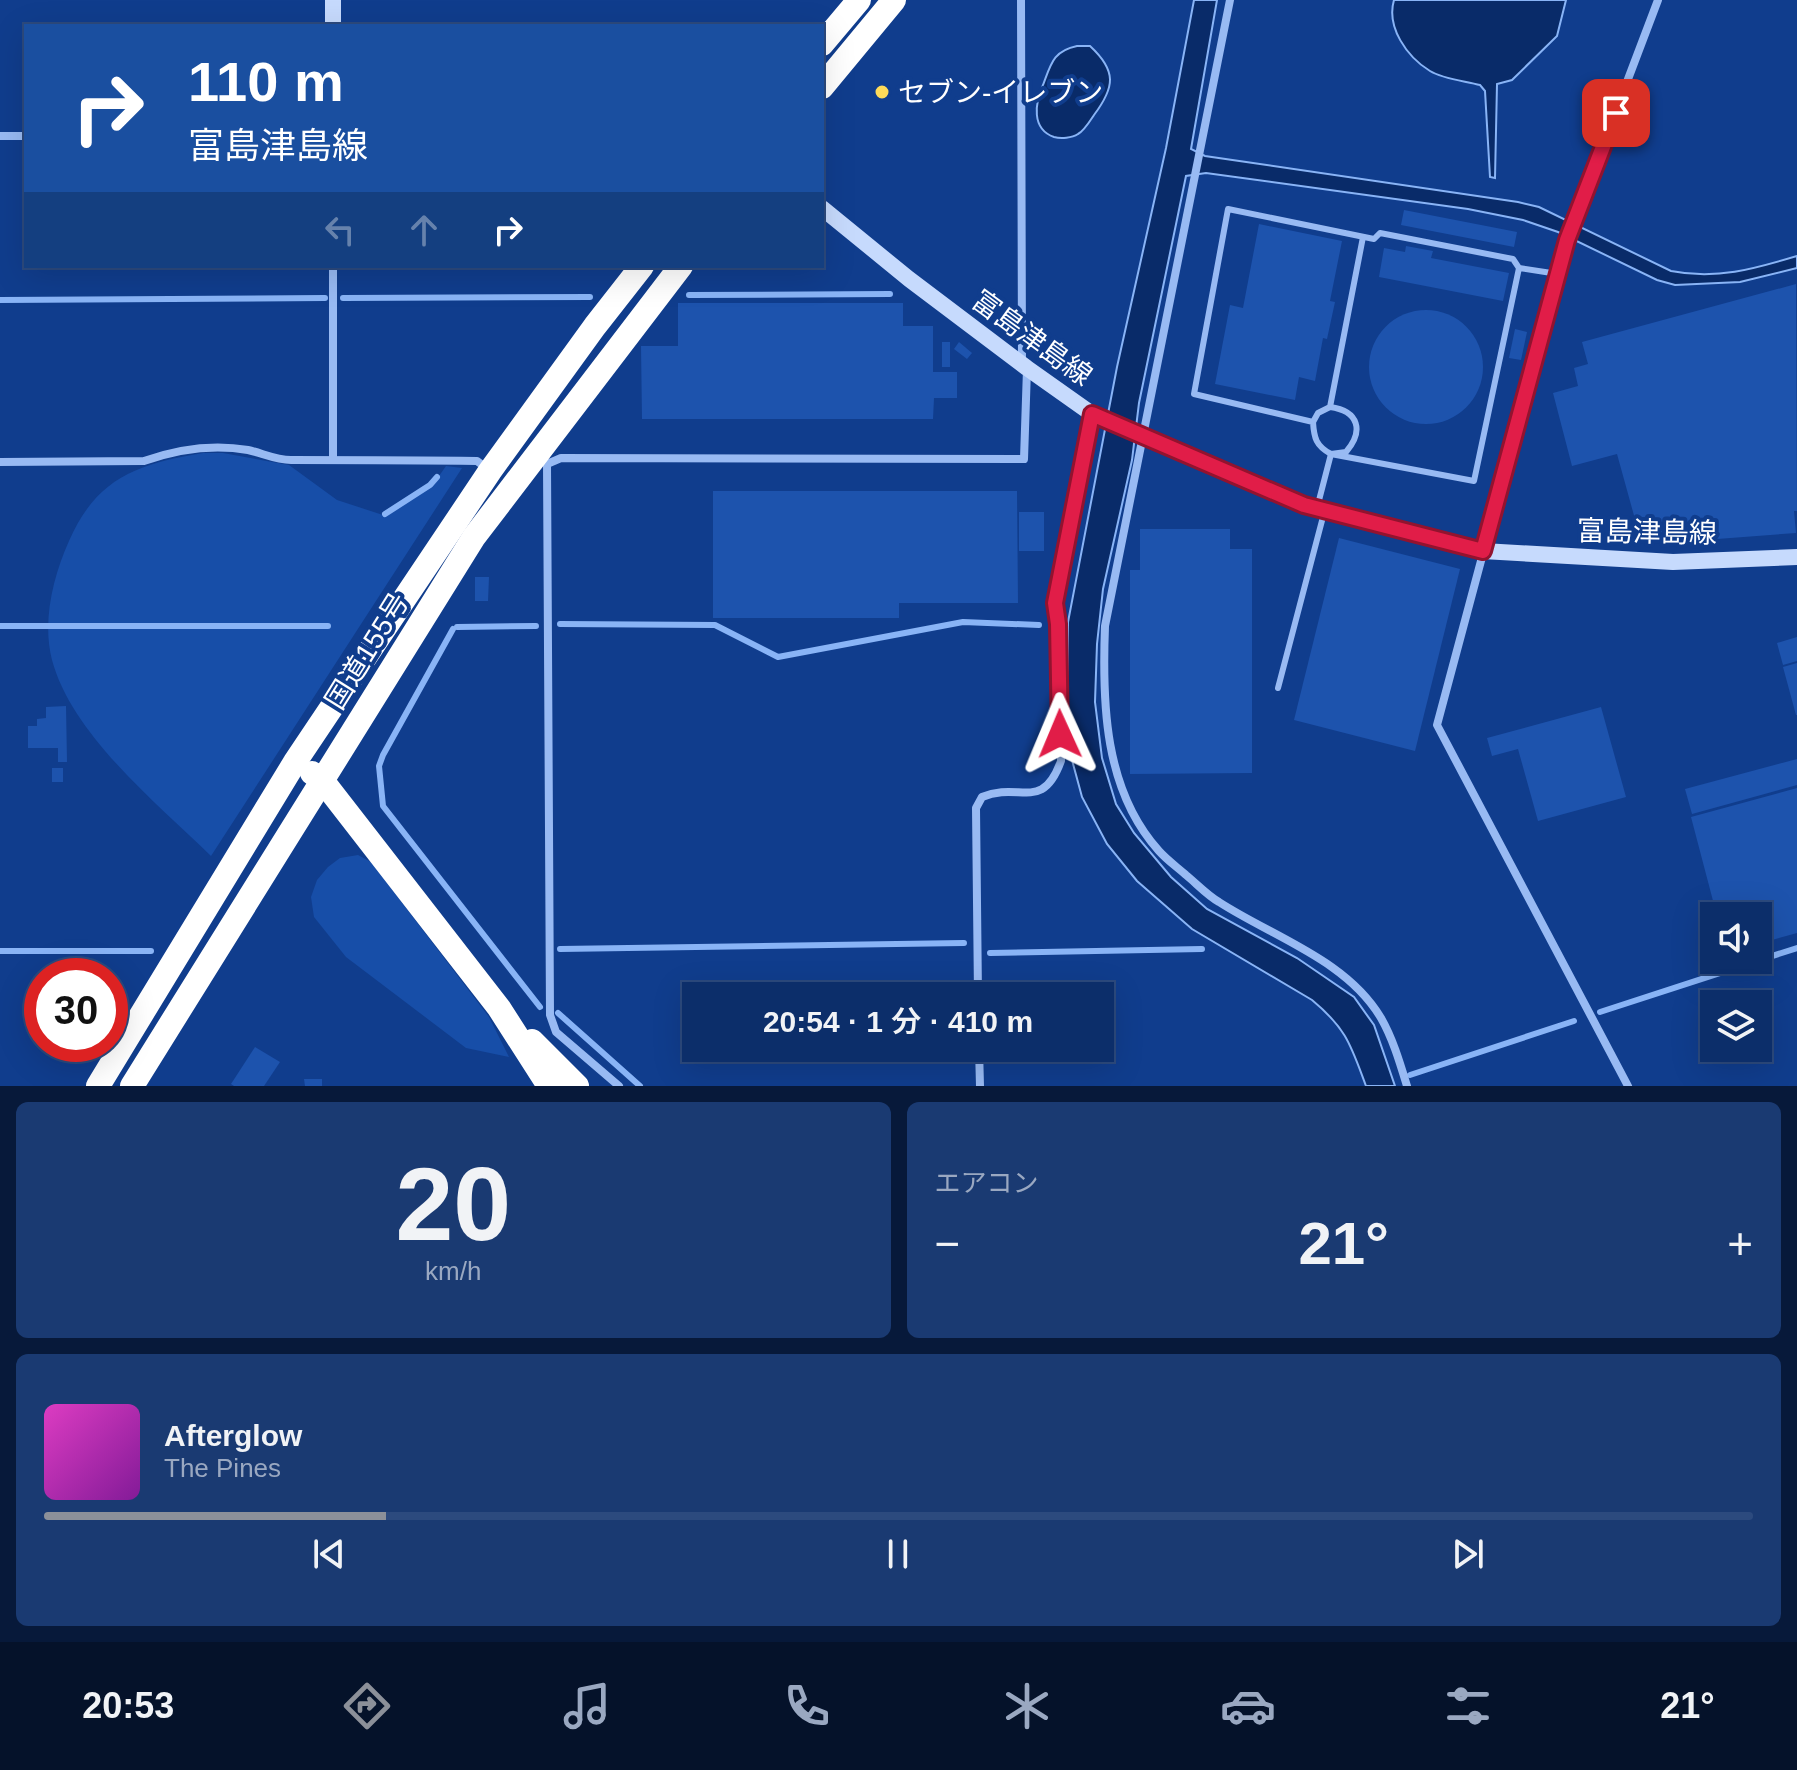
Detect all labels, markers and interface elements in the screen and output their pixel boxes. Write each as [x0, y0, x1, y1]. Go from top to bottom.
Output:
text: 110 m [188, 50, 344, 113]
icon: right [56, 56, 160, 160]
place label: セブン-イレブン [898, 77, 1103, 108]
pin [1582, 79, 1650, 147]
marker: セブン-イレブン [873, 83, 891, 101]
icon: arrive [1594, 91, 1638, 135]
text: 富島津島線 [188, 125, 368, 166]
icon: left [318, 208, 362, 252]
icon: ahead [402, 208, 446, 252]
icon: right [486, 208, 530, 252]
street label: 富島津島線 [966, 284, 1098, 392]
street label: 富島津島線 [1577, 515, 1717, 549]
street label: 国道155号 [319, 587, 415, 715]
position arrow [1018, 692, 1102, 776]
map controls [1700, 902, 1772, 1062]
button: sound [1700, 902, 1772, 974]
speed limit sign: 30 [24, 958, 128, 1062]
button: layers [1700, 990, 1772, 1062]
text: 20:54 · 1 分 · 410 m [763, 1005, 1033, 1038]
text: 20 [395, 1146, 511, 1262]
text: エアコン [935, 1168, 1039, 1198]
text: 21° [1298, 1210, 1389, 1277]
text: − [935, 1219, 960, 1268]
text: + [1727, 1219, 1753, 1268]
text: km/h [425, 1256, 481, 1286]
text: Afterglow [164, 1419, 302, 1452]
text: The Pines [164, 1453, 281, 1483]
icon: previous [307, 1532, 351, 1576]
icon: pause [876, 1532, 920, 1576]
icon: next [1446, 1532, 1490, 1576]
icon: directions [339, 1678, 395, 1734]
icon: music [559, 1678, 615, 1734]
icon: phone [779, 1678, 835, 1734]
icon: climate [999, 1678, 1055, 1734]
icon: car [1220, 1678, 1276, 1734]
icon: filters [1440, 1678, 1496, 1734]
text: 20:53 [82, 1685, 174, 1726]
text: 21° [1660, 1685, 1715, 1726]

